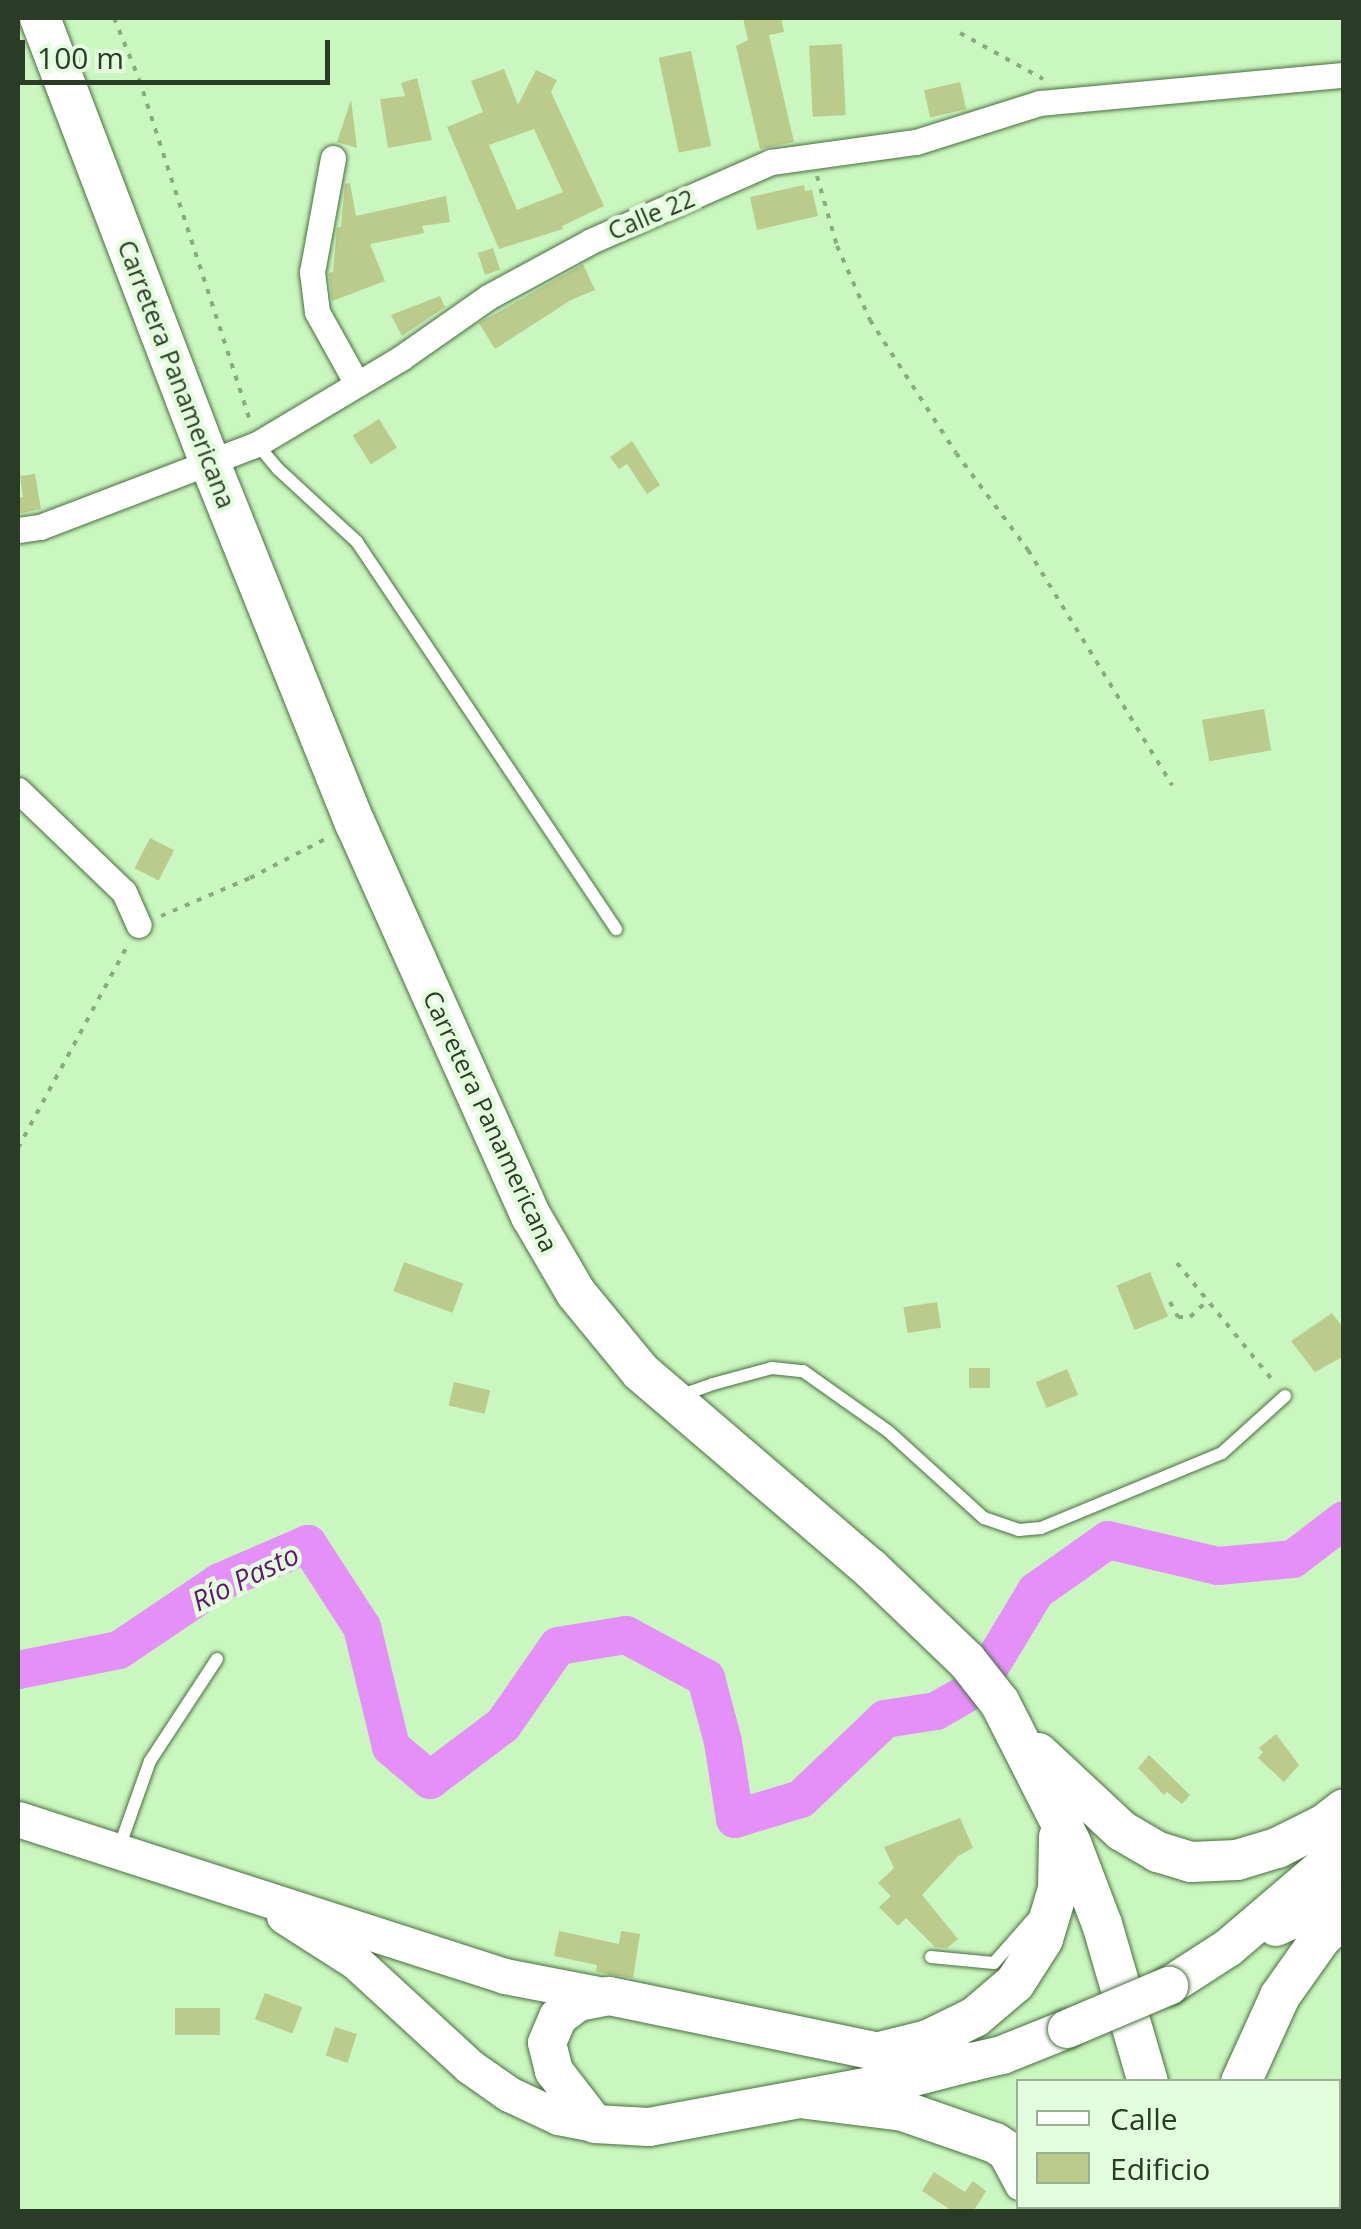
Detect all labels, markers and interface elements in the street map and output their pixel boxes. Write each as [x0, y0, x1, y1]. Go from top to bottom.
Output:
scale bar [25, 20, 335, 82]
text: 100 m [37, 37, 124, 78]
street label: Calle 22 [603, 182, 699, 246]
street label: Carretera Panamericana [112, 236, 242, 512]
street label: Carretera Panamericana [417, 986, 565, 1256]
water label: Río Pasto [186, 1537, 304, 1617]
legend [1016, 2079, 1341, 2209]
text: Calle [1110, 2098, 1178, 2139]
text: Edificio [1110, 2148, 1210, 2189]

